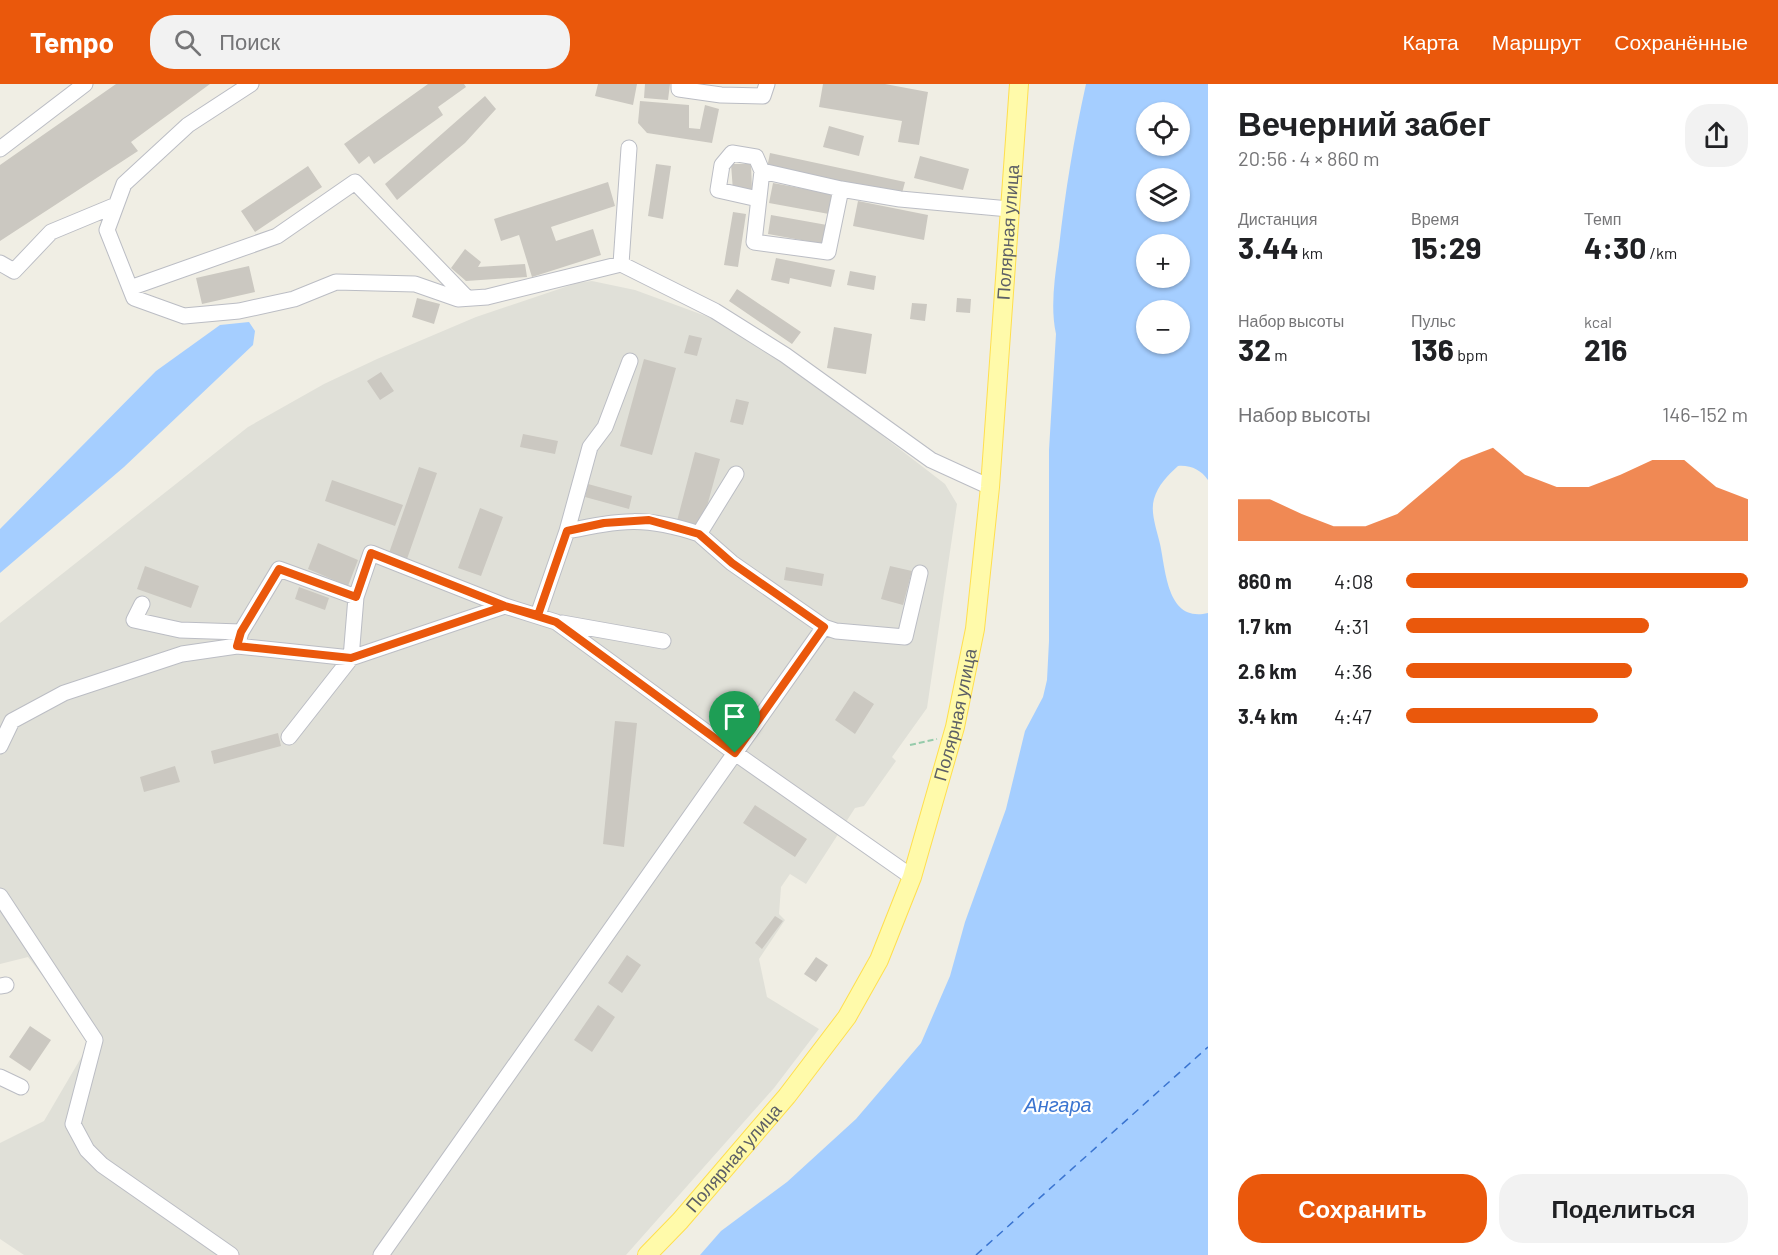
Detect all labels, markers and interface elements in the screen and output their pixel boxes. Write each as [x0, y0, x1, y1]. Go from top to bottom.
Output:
search box [150, 15, 570, 69]
text: Tempo [30, 25, 114, 59]
icon: search [171, 26, 204, 59]
text: Поиск [219, 28, 280, 54]
text: Карта [1403, 29, 1459, 54]
text: Маршрут [1492, 29, 1581, 54]
text: Сохранённые [1614, 29, 1748, 54]
map controls [1136, 102, 1190, 354]
button: locate [1136, 102, 1190, 156]
text: Вечерний забег [1238, 103, 1491, 143]
button: share [1685, 104, 1748, 167]
text: 20:56 · 4 × 860 m [1238, 146, 1380, 170]
street label: Полярная улица [991, 163, 1023, 301]
button: layers [1136, 168, 1190, 222]
text: Дистанция [1238, 209, 1317, 228]
text: Время [1411, 209, 1459, 228]
text: Темп [1584, 209, 1621, 228]
text: 3.44 [1238, 229, 1299, 265]
text: 15:29 [1411, 229, 1481, 265]
text: 4:30 [1584, 229, 1646, 265]
button: + [1136, 234, 1190, 288]
text: km [1299, 243, 1323, 262]
text: /km [1646, 243, 1677, 262]
button: − [1136, 300, 1190, 354]
text: Набор высоты [1238, 311, 1344, 330]
text: Пульс [1411, 311, 1456, 330]
text: kcal [1584, 312, 1612, 331]
text: 32 [1238, 331, 1271, 367]
text: 136 [1411, 331, 1454, 367]
text: 216 [1584, 331, 1627, 367]
text: m [1271, 345, 1287, 364]
text: bpm [1454, 345, 1488, 364]
text: Набор высоты [1238, 402, 1371, 426]
text: 146–152 m [1662, 402, 1748, 426]
text: 860 m [1238, 569, 1292, 593]
text: 4:08 [1334, 569, 1374, 593]
text: 1.7 km [1238, 614, 1292, 638]
text: 4:31 [1334, 614, 1369, 638]
street label: Полярная улица [928, 645, 981, 783]
text: 2.6 km [1238, 659, 1297, 683]
text: 4:36 [1334, 659, 1372, 683]
pin [709, 691, 760, 753]
icon: arrive [718, 700, 751, 733]
text: 3.4 km [1238, 704, 1298, 728]
text: 4:47 [1334, 704, 1372, 728]
water label: Ангара [1023, 1092, 1092, 1116]
street label: Полярная улица [680, 1098, 786, 1216]
button: Сохранить [1238, 1174, 1487, 1243]
button: Поделиться [1499, 1174, 1748, 1243]

